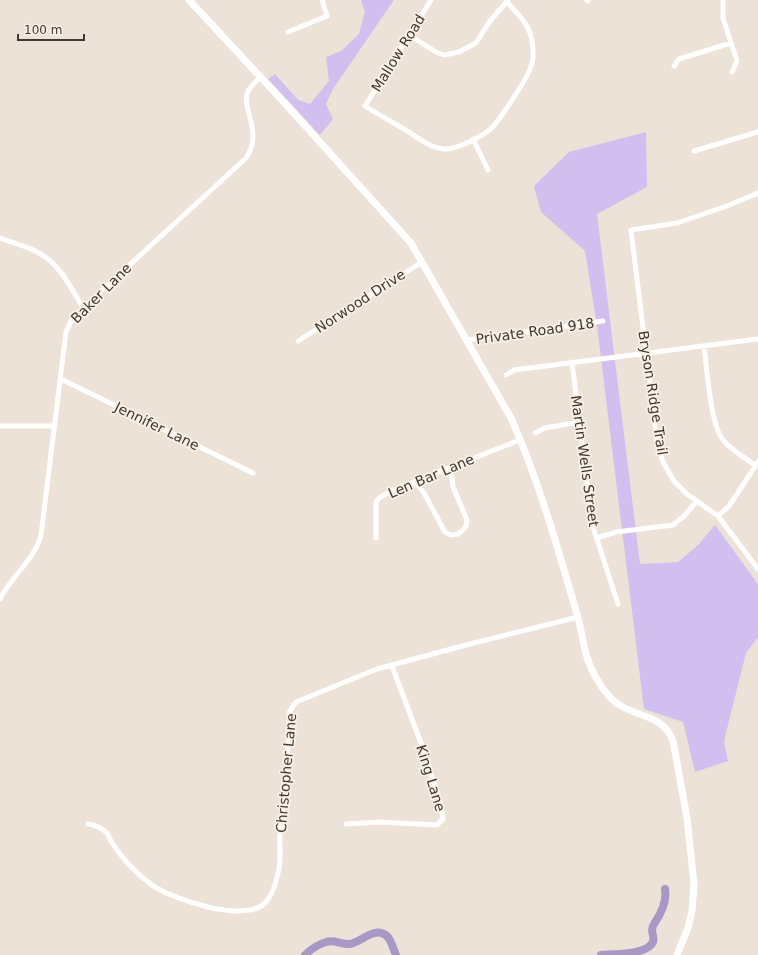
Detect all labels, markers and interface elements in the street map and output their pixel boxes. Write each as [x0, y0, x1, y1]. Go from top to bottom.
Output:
street label: Mallow Road [368, 11, 428, 95]
scale bar [18, 16, 84, 42]
text: 100 m [24, 23, 62, 37]
street label: Baker Lane [68, 260, 134, 326]
street label: Norwood Drive [312, 266, 408, 336]
street label: Private Road 918 [475, 315, 595, 347]
street label: Bryson Ridge Trail [635, 330, 671, 456]
street label: Martin Wells Street [568, 394, 602, 528]
street label: Jennifer Lane [111, 398, 202, 453]
street label: Len Bar Lane [386, 451, 476, 501]
street label: Christopher Lane [273, 712, 299, 834]
street label: King Lane [413, 743, 449, 813]

